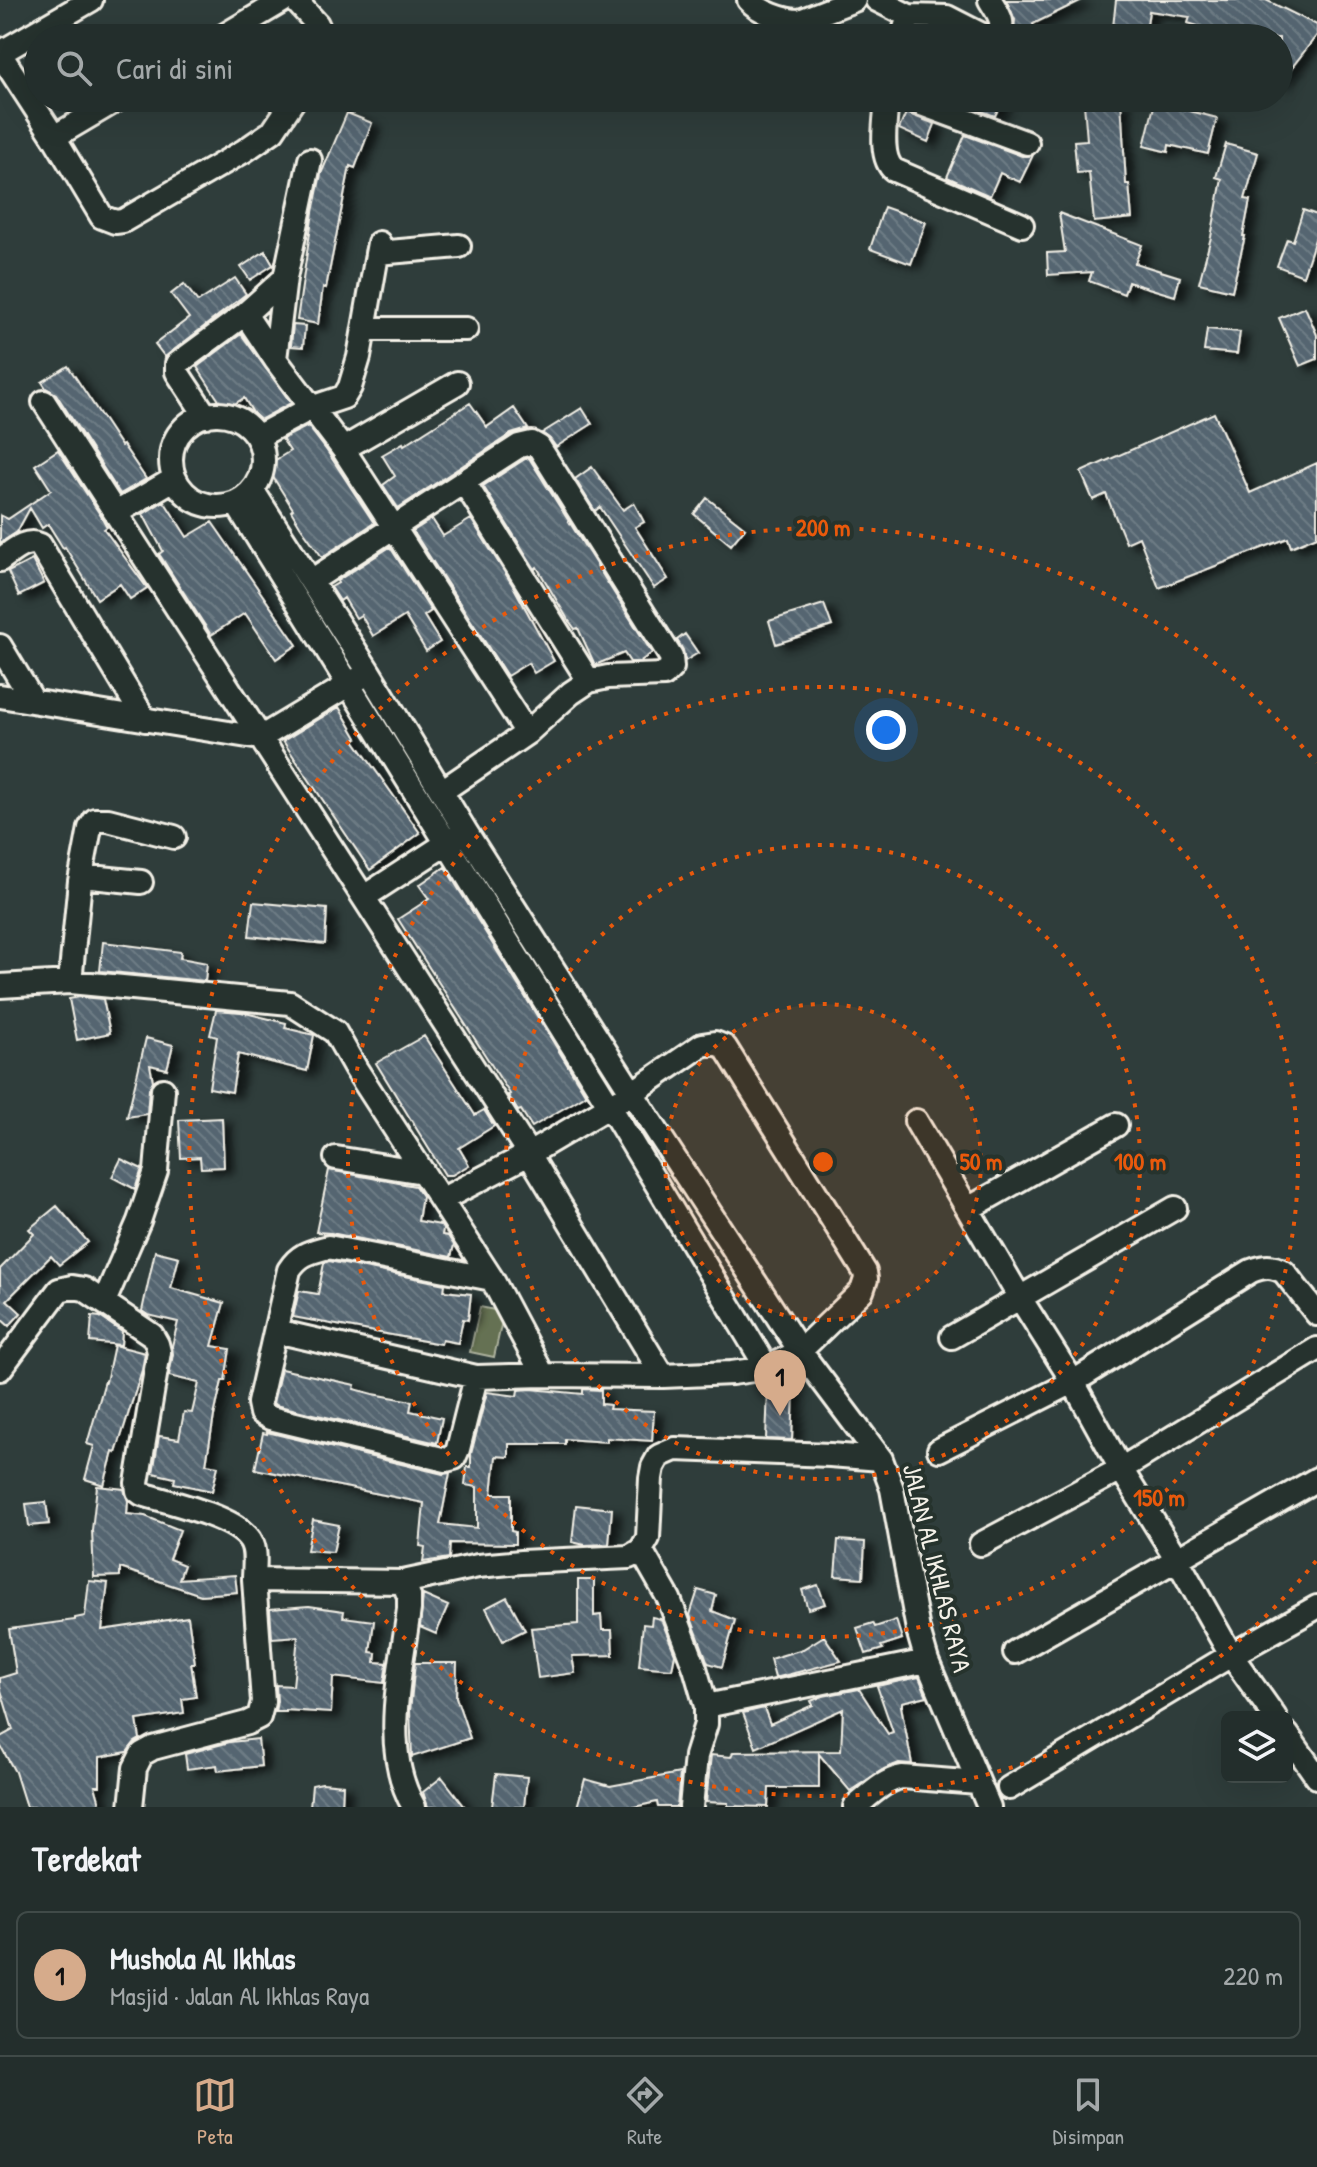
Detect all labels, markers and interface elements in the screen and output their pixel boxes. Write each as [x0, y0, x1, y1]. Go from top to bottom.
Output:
search box [24, 24, 1293, 112]
icon: search [52, 46, 96, 90]
text: Cari di sini [116, 48, 233, 88]
text: 200 m [796, 511, 850, 543]
your location [866, 710, 906, 750]
text: 50 m [960, 1145, 1002, 1177]
text: 100 m [1114, 1145, 1166, 1177]
centre of rings [809, 1148, 837, 1176]
pin: 1 [754, 1350, 806, 1416]
street label: JALAN AL IKHLAS RAYA [895, 1460, 980, 1676]
text: 150 m [1133, 1481, 1185, 1513]
map controls [1221, 1711, 1293, 1783]
button: layers [1221, 1711, 1293, 1783]
text: Terdekat [32, 1836, 140, 1882]
text: Mushola Al Ikhlas [110, 1938, 296, 1978]
text: 1 [55, 1958, 65, 1993]
text: 220 m [1223, 1958, 1283, 1993]
text: Masjid · Jalan Al Ikhlas Raya [110, 1978, 369, 2013]
tab: Peta [193, 2073, 237, 2151]
tab: Rute [623, 2073, 667, 2151]
tab: Disimpan [1052, 2073, 1124, 2151]

